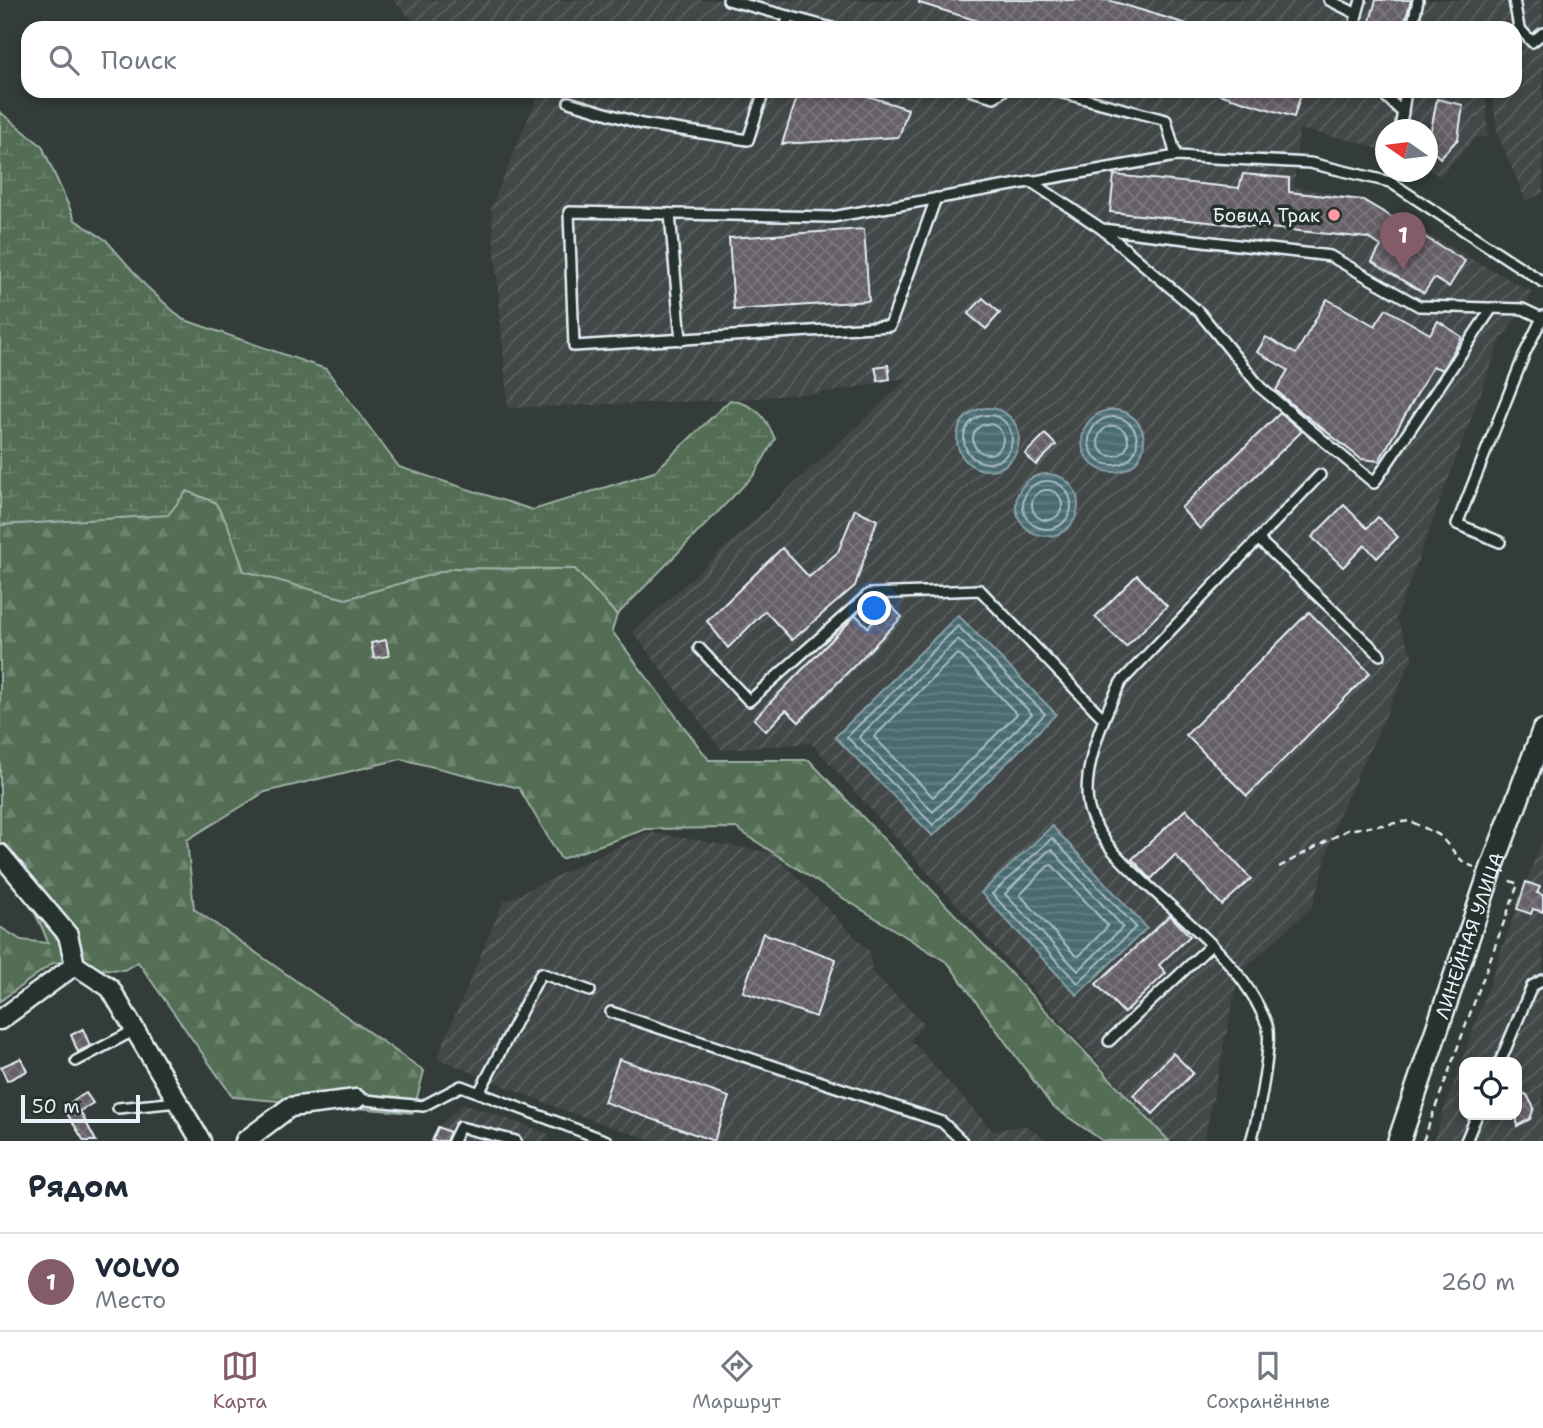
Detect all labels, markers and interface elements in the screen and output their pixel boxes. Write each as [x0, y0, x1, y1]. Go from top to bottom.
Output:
search box [21, 21, 1522, 98]
icon: search [45, 41, 83, 79]
text: Поиск [101, 42, 177, 77]
north arrow [1375, 119, 1438, 182]
place label: Бовид Трак [1213, 203, 1320, 228]
marker: Бовид Трак [1326, 207, 1342, 223]
pin: 1 [1380, 212, 1426, 270]
your location [857, 591, 891, 625]
street label: ЛИНЕЙНАЯ УЛИЦА [1429, 848, 1509, 1022]
map controls [1459, 1057, 1522, 1120]
button: locate [1459, 1057, 1522, 1120]
scale bar [21, 1092, 140, 1124]
text: 50 m [32, 1094, 80, 1119]
text: Рядом [28, 1166, 128, 1207]
text: VOLVO [95, 1250, 180, 1285]
text: 1 [46, 1267, 56, 1297]
text: 260 m [1441, 1267, 1515, 1297]
text: Место [95, 1285, 166, 1315]
tab: Карта [213, 1347, 267, 1414]
tab: Маршрут [692, 1347, 781, 1414]
tab: Сохранённые [1206, 1347, 1330, 1414]

